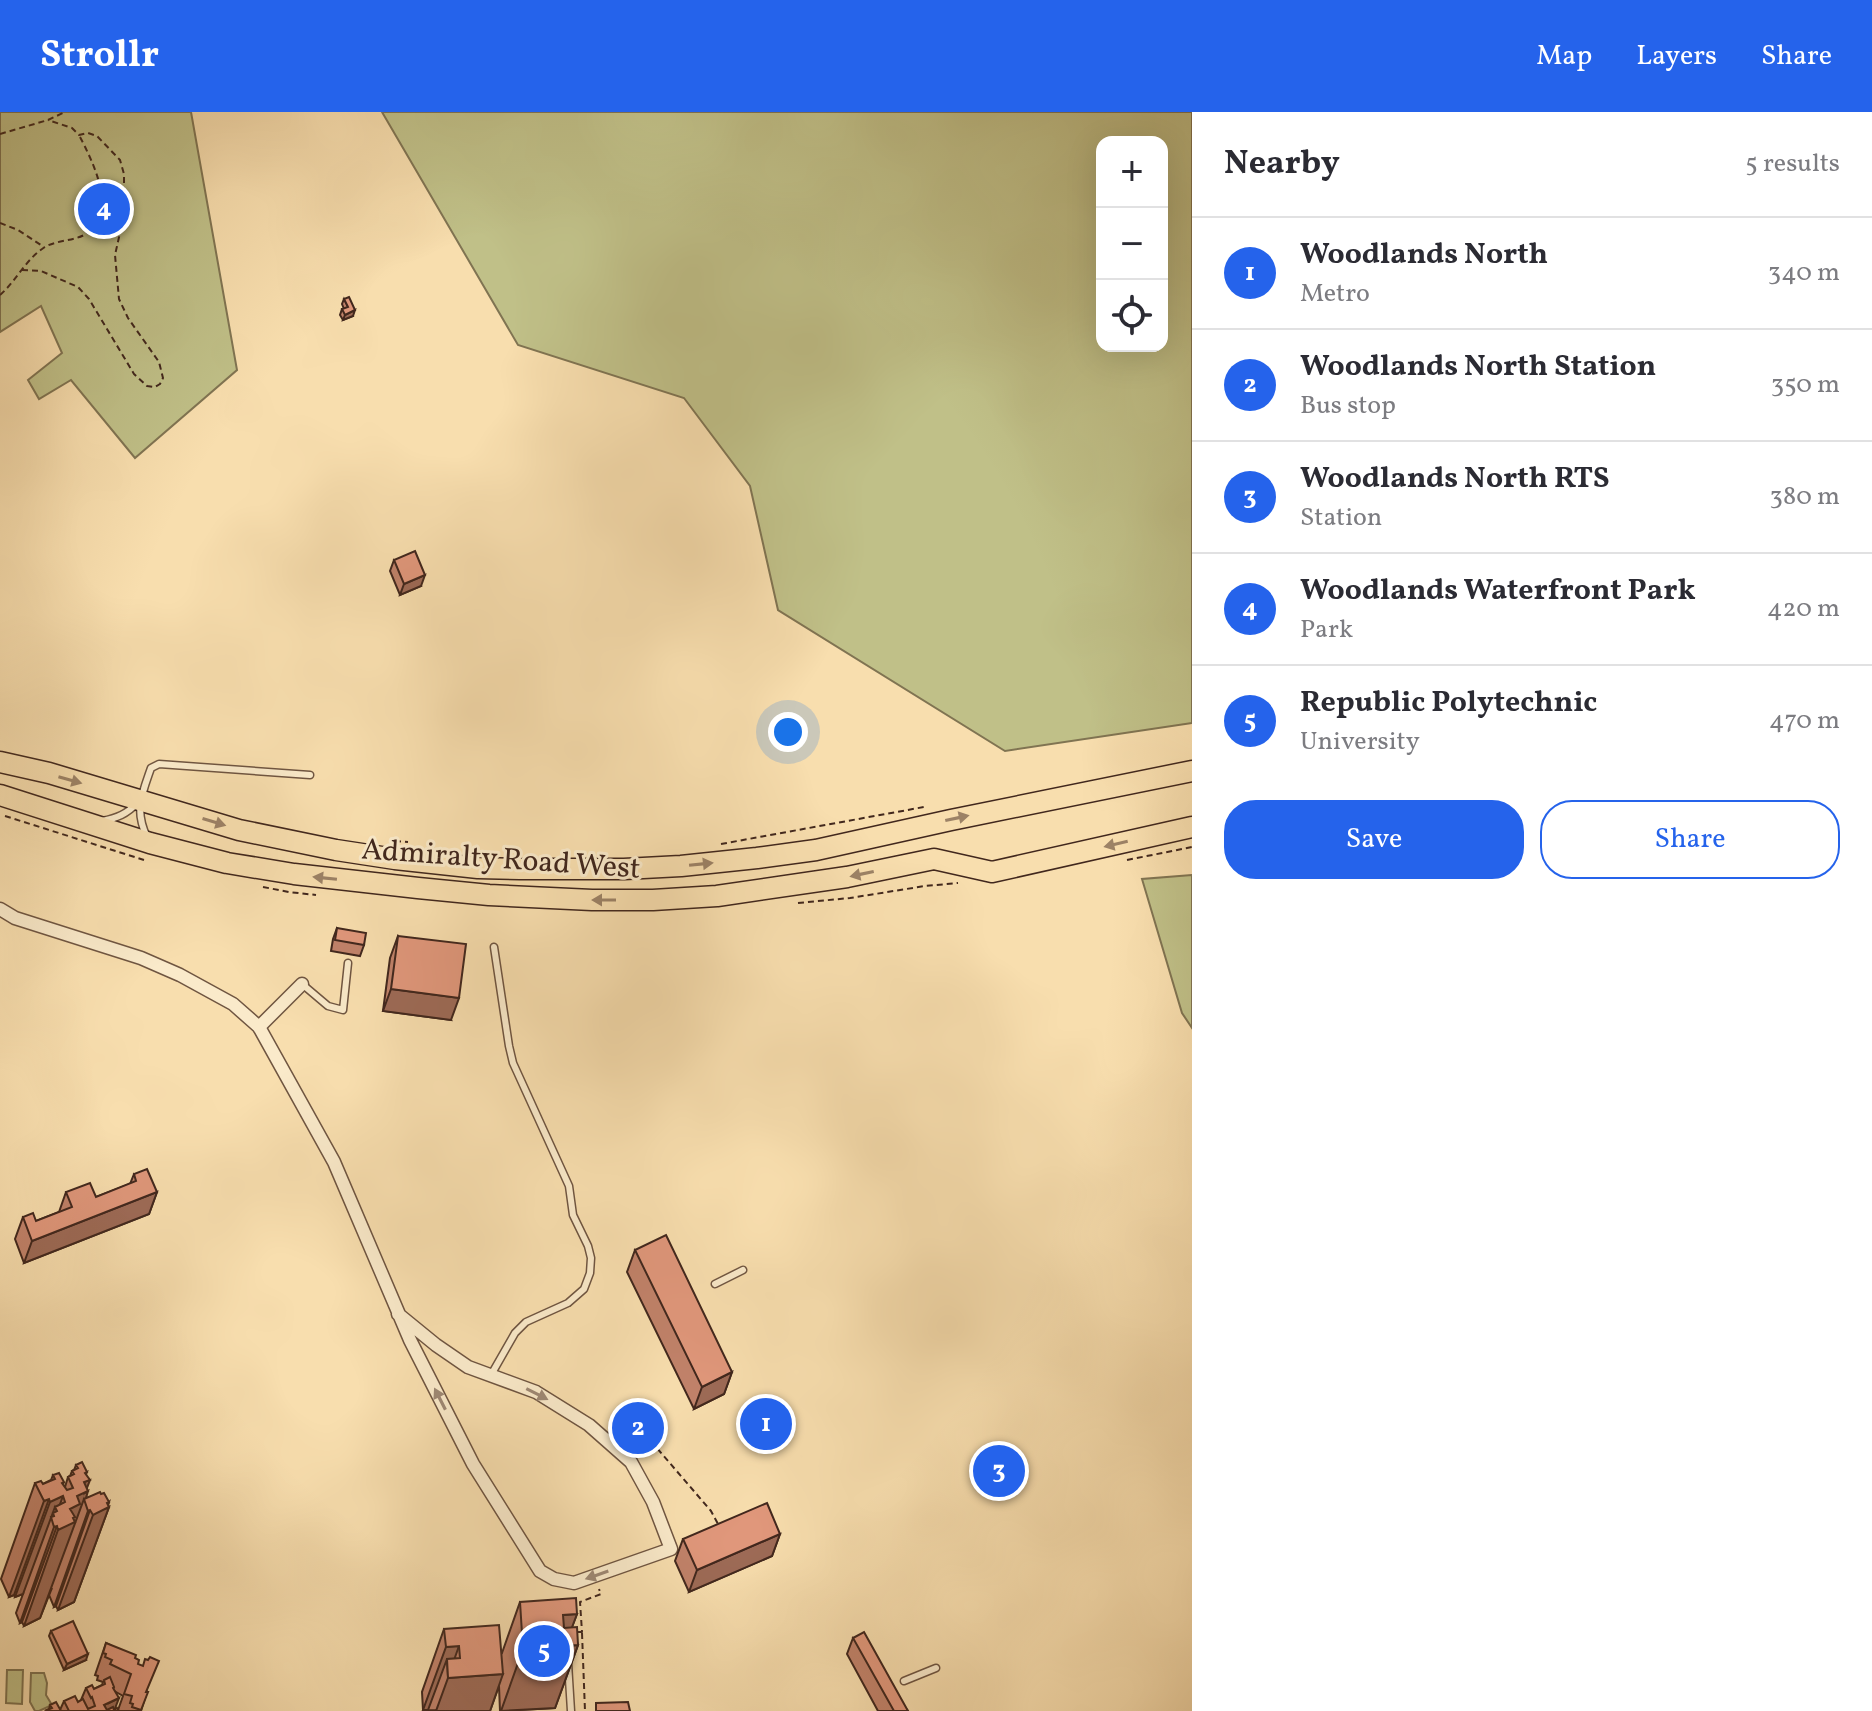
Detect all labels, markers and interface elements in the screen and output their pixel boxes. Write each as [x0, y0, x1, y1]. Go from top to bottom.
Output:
text: Strollr [40, 30, 159, 83]
text: Map [1536, 37, 1592, 76]
text: Layers [1636, 37, 1717, 76]
text: Share [1761, 37, 1832, 76]
map controls [1096, 136, 1168, 352]
button: + [1096, 136, 1168, 208]
text: Nearby [1224, 141, 1340, 188]
text: 5 results [1745, 146, 1840, 182]
pin: 4 [78, 179, 130, 239]
button: − [1096, 208, 1168, 280]
text: Woodlands North [1300, 234, 1548, 276]
text: 1 [1245, 255, 1255, 291]
text: 340 m [1768, 255, 1840, 291]
text: Metro [1300, 276, 1370, 312]
button: locate [1096, 280, 1168, 352]
text: Woodlands North Station [1300, 346, 1656, 388]
text: 2 [1243, 367, 1257, 403]
text: 350 m [1771, 367, 1840, 403]
text: Bus stop [1300, 388, 1396, 424]
text: Woodlands North RTS [1300, 458, 1609, 500]
text: 3 [1243, 479, 1257, 515]
text: 380 m [1770, 479, 1840, 515]
text: Station [1300, 500, 1382, 536]
text: Woodlands Waterfront Park [1300, 570, 1696, 612]
text: 4 [1242, 591, 1258, 627]
text: 420 m [1767, 591, 1840, 627]
text: Park [1300, 612, 1353, 648]
text: Republic Polytechnic [1300, 682, 1597, 724]
text: 5 [1244, 703, 1256, 739]
text: 470 m [1769, 703, 1840, 739]
your location [768, 712, 808, 752]
text: University [1300, 724, 1420, 760]
one-way arrow [59, 774, 83, 787]
button: Save [1224, 800, 1524, 879]
button: Share [1540, 800, 1840, 879]
one-way arrow [944, 812, 969, 824]
one-way arrow [202, 816, 226, 829]
street label: Admiralty Road West [360, 829, 642, 891]
one-way arrow [1103, 838, 1128, 851]
one-way arrow [689, 857, 714, 870]
one-way arrow [849, 868, 874, 881]
one-way arrow [312, 871, 337, 884]
one-way arrow [591, 894, 616, 906]
one-way arrow [525, 1387, 548, 1401]
one-way arrow [434, 1388, 447, 1411]
pin: 1 [740, 1394, 792, 1454]
pin: 2 [612, 1398, 664, 1458]
pin: 3 [973, 1441, 1025, 1501]
one-way arrow [585, 1569, 609, 1581]
pin: 5 [518, 1621, 570, 1681]

